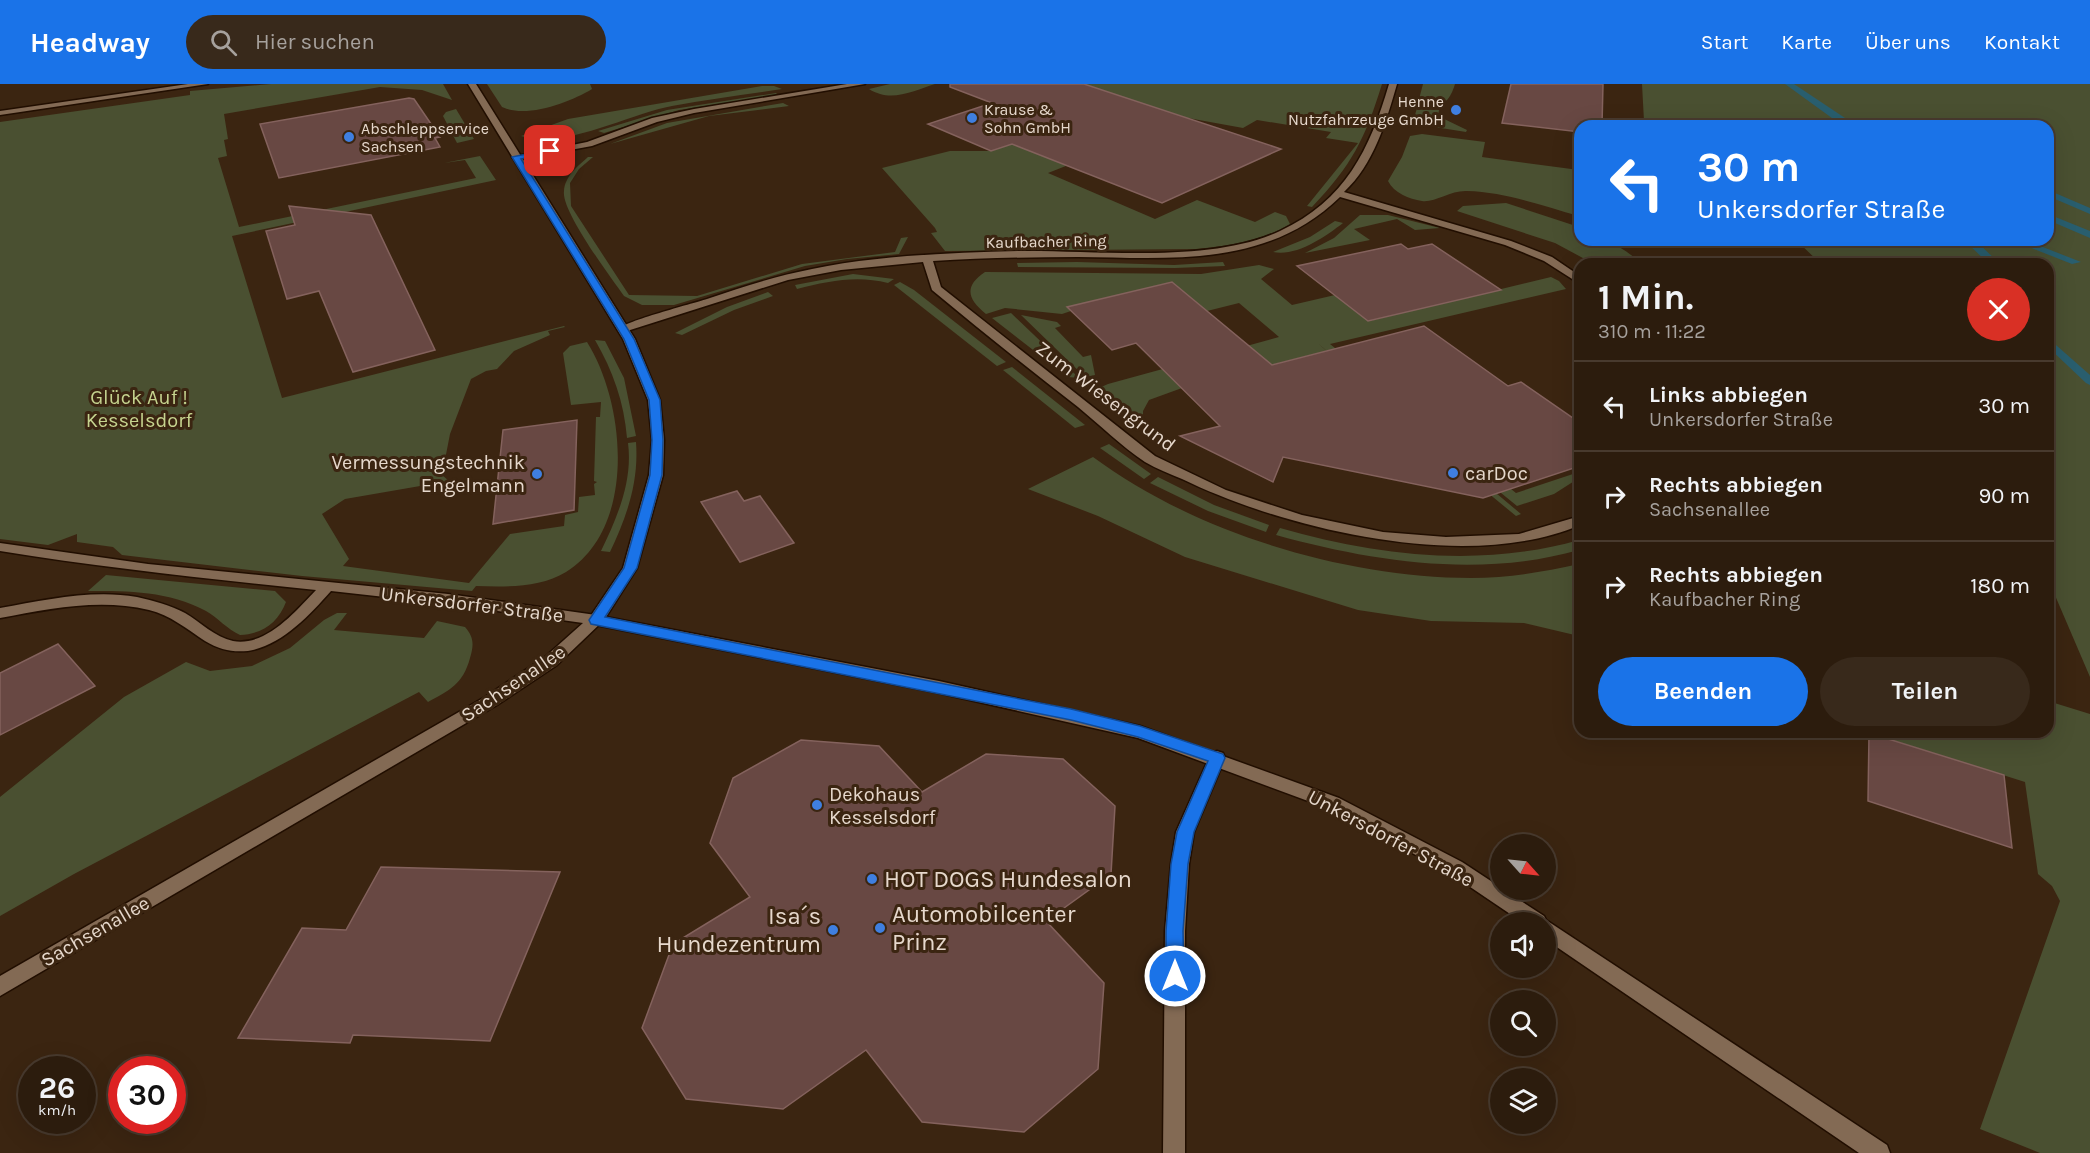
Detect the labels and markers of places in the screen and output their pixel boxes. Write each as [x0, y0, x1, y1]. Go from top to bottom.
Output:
place label: Henne Nutzfahrzeuge GmbH [1288, 92, 1444, 129]
place label: Krause & Sohn GmbH [984, 100, 1071, 137]
marker: Henne Nutzfahrzeuge GmbH [1449, 103, 1463, 117]
marker: Krause & Sohn GmbH [965, 111, 979, 125]
place label: Abschleppservice Sachsen [361, 119, 489, 156]
pin [524, 125, 575, 176]
marker: Abschleppservice Sachsen [342, 130, 356, 144]
place label: Vermessungstechnik Engelmann [331, 451, 525, 497]
place label: carDoc [1465, 462, 1528, 485]
marker: carDoc [1446, 466, 1460, 480]
marker: Vermessungstechnik Engelmann [530, 467, 544, 481]
place label: Dekohaus Kesselsdorf [829, 783, 936, 829]
marker: Dekohaus Kesselsdorf [810, 798, 824, 812]
place label: HOT DOGS Hundesalon [884, 865, 1132, 893]
marker: HOT DOGS Hundesalon [865, 872, 879, 886]
place label: Automobilcenter Prinz [892, 900, 1076, 956]
place label: Isa´s Hundezentrum [657, 902, 821, 958]
marker: Automobilcenter Prinz [873, 921, 887, 935]
marker: Isa´s Hundezentrum [826, 923, 840, 937]

